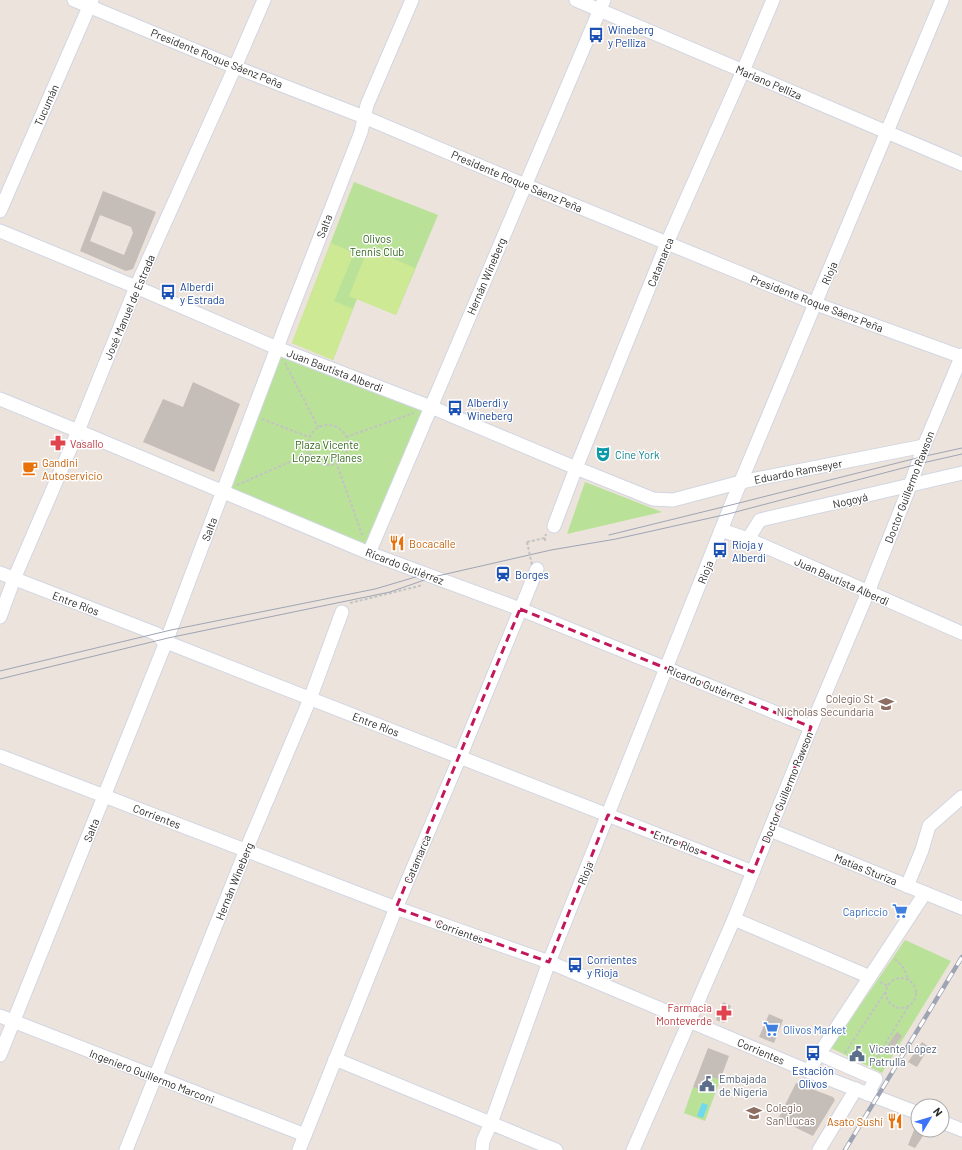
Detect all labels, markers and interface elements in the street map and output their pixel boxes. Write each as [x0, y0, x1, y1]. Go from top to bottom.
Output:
place label: Wineberg y Pelliza [608, 23, 654, 49]
street label: Presidente Roque Sáenz Peña [149, 26, 285, 90]
bus stop icon: Wineberg y Pelliza [587, 26, 605, 44]
street label: Mariano Pelliza [734, 62, 804, 102]
street label: Tucumán [31, 82, 61, 128]
street label: Presidente Roque Sáenz Peña [449, 147, 585, 215]
street label: Salta [314, 212, 334, 240]
park label: Olivos Tennis Club [350, 232, 404, 258]
street label: Hernán Wineberg [464, 235, 508, 316]
street label: Catamarca [644, 236, 676, 288]
street label: José Manuel de Estrada [101, 253, 157, 361]
street label: Rioja [818, 259, 840, 287]
street label: Presidente Roque Sáenz Peña [749, 272, 885, 334]
place label: Alberdi y Estrada [180, 280, 224, 306]
bus stop icon: Alberdi y Estrada [159, 283, 177, 301]
street label: Juan Bautista Alberdi [285, 346, 385, 394]
place label: Alberdi y Wineberg [467, 396, 513, 422]
bus stop icon: Alberdi y Wineberg [446, 399, 464, 417]
street label: Doctor Guillermo Rawson [882, 429, 936, 545]
pharmacy icon: Vasallo [49, 434, 67, 452]
place label: Vasallo [70, 437, 104, 450]
park label: Plaza Vicente López y Planes [292, 438, 362, 464]
theatre icon: Cine York [594, 445, 612, 463]
place label: Cine York [615, 448, 660, 461]
place label: Gandini Autoservicio [42, 456, 102, 482]
street label: Eduardo Ramseyer [753, 456, 843, 486]
cafe icon: Gandini Autoservicio [21, 459, 39, 477]
street label: Nogoyá [831, 490, 869, 510]
street label: Salta [199, 515, 219, 543]
restaurant icon: Bocacalle [388, 534, 406, 552]
place label: Bocacalle [409, 537, 456, 550]
place label: Rioja y Alberdi [732, 538, 766, 564]
bus stop icon: Rioja y Alberdi [711, 541, 729, 559]
street label: Ricardo Gutiérrez [364, 545, 446, 587]
street label: Juan Bautista Alberdi [793, 554, 891, 608]
street label: Rioja [695, 559, 715, 585]
station icon: Borges [494, 565, 512, 583]
place label: Borges [515, 568, 549, 581]
street label: Entre Ríos [51, 588, 101, 618]
street label: Ricardo Gutiérrez [665, 662, 747, 706]
place label: Colegio St Nicholas Secundaria [777, 692, 874, 718]
school or university icon: Colegio St Nicholas Secundaria [877, 695, 895, 713]
street label: Entre Ríos [351, 709, 401, 739]
street label: Doctor Guillermo Rawson [759, 729, 815, 845]
street label: Corrientes [131, 801, 183, 831]
street label: Salta [80, 816, 102, 844]
street label: Entre Ríos [652, 827, 702, 857]
street label: Catamarca [401, 833, 433, 885]
street label: Hernán Wineberg [213, 840, 256, 922]
street label: Matías Sturiza [833, 851, 899, 887]
street label: Rioja [575, 860, 595, 886]
supermarket icon: Capriccio [891, 902, 909, 920]
place label: Capriccio [843, 905, 888, 918]
street label: Corrientes [434, 916, 486, 946]
place label: Corrientes y Rioja [587, 953, 637, 979]
bus stop icon: Corrientes y Rioja [566, 956, 584, 974]
place label: Farmacia Monteverde [656, 1001, 712, 1027]
pharmacy icon: Farmacia Monteverde [715, 1004, 733, 1022]
supermarket icon: Olivos Market [762, 1020, 780, 1038]
place label: Olivos Market [783, 1023, 846, 1036]
street label: Corrientes [735, 1035, 787, 1067]
place label: Vicente López Patrulla [869, 1042, 937, 1068]
bus stop icon: Estación Olivos [804, 1044, 822, 1062]
public building icon: Vicente López Patrulla [848, 1045, 866, 1063]
street label: Ingeniero Guillermo Marconi [88, 1046, 216, 1106]
place label: Estación Olivos [792, 1064, 834, 1090]
place label: Embajada de Nigeria [719, 1072, 768, 1098]
public building icon: Embajada de Nigeria [698, 1075, 716, 1093]
north arrow [910, 1098, 950, 1138]
place label: Colegio San Lucas [766, 1101, 815, 1127]
school or university icon: Colegio San Lucas [745, 1104, 763, 1122]
text: N [931, 1105, 946, 1118]
restaurant icon: Asato Sushi [886, 1112, 904, 1130]
place label: Asato Sushi [827, 1115, 883, 1128]

